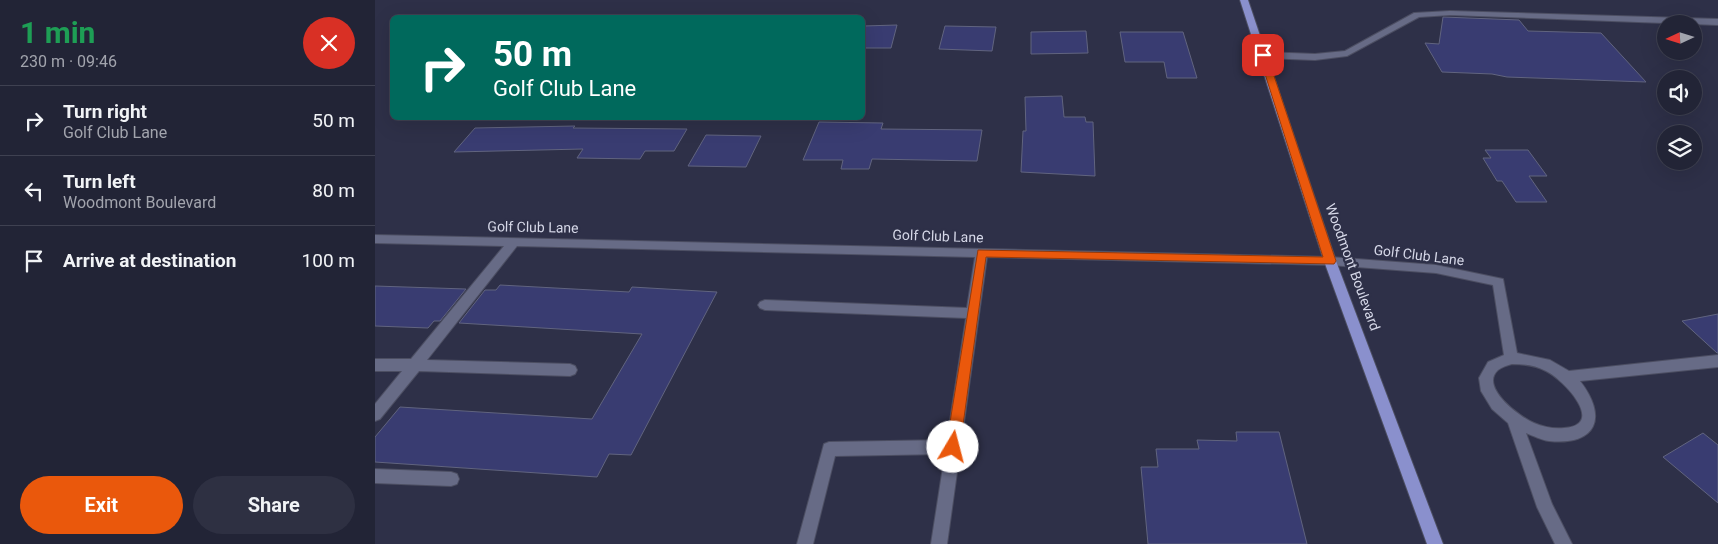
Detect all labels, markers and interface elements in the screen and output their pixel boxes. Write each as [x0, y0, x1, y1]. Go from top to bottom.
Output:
text: 1 min [20, 15, 95, 50]
north arrow [1657, 15, 1703, 60]
map controls [1657, 15, 1702, 170]
button: close [303, 17, 355, 69]
text: 50 m [493, 34, 572, 75]
pin [1242, 34, 1284, 76]
icon: right [410, 35, 475, 100]
icon: arrive [1249, 41, 1277, 69]
text: 230 m · 09:46 [20, 52, 117, 71]
button: sound [1657, 70, 1702, 115]
text: Golf Club Lane [493, 76, 636, 101]
text: Turn right [63, 100, 147, 123]
icon: right [20, 107, 48, 135]
text: 50 m [312, 109, 355, 132]
text: Golf Club Lane [63, 123, 167, 142]
button: layers [1657, 125, 1702, 170]
text: Turn left [63, 170, 136, 193]
icon: left [20, 177, 48, 205]
text: 80 m [312, 179, 355, 202]
text: Woodmont Boulevard [63, 193, 216, 212]
street label: Woodmont Boulevard [1323, 201, 1383, 333]
street label: Golf Club Lane [487, 218, 579, 236]
street label: Golf Club Lane [892, 226, 984, 246]
street label: Golf Club Lane [1373, 242, 1465, 268]
icon: arrive [20, 247, 48, 275]
text: Arrive at destination [63, 249, 236, 272]
text: 100 m [302, 249, 355, 272]
position arrow [926, 420, 978, 472]
button: Exit [20, 476, 183, 534]
button: Share [193, 476, 355, 534]

